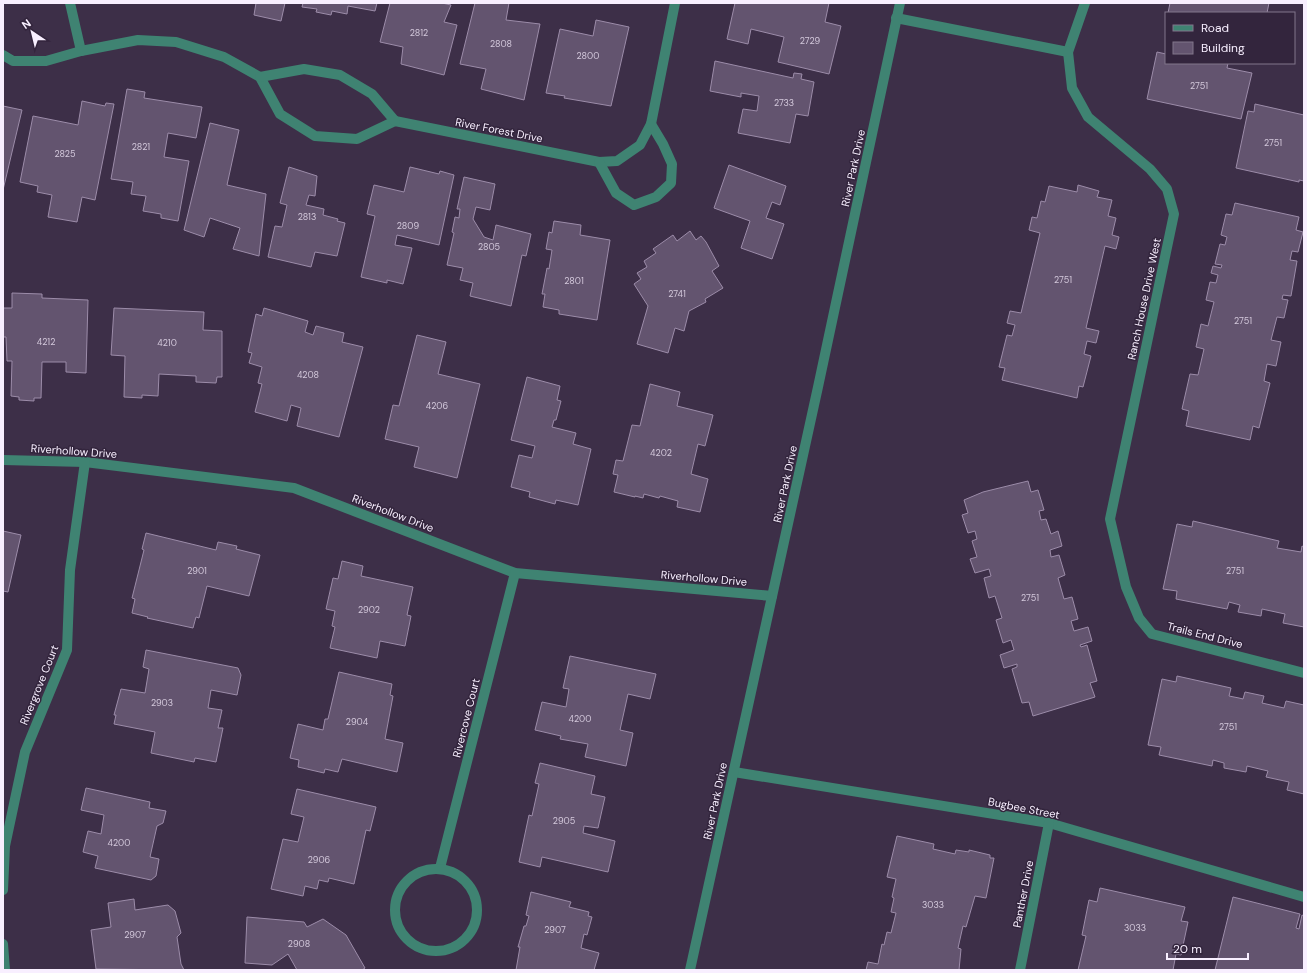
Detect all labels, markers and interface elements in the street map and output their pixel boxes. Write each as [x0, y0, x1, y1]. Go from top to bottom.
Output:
north arrow [12, 12, 52, 52]
legend [1165, 12, 1295, 64]
text: N [19, 16, 34, 32]
text: Road [1201, 20, 1229, 36]
house number: 2812 [410, 27, 428, 39]
house number: 2729 [800, 35, 821, 47]
house number: 2808 [490, 38, 512, 50]
text: Building [1201, 40, 1245, 56]
house number: 2800 [577, 50, 599, 62]
house number: 2751 [1190, 80, 1208, 92]
house number: 2733 [774, 97, 794, 109]
street label: River Forest Drive [454, 115, 544, 145]
street label: River Park Drive [838, 128, 868, 208]
house number: 2751 [1264, 137, 1282, 149]
house number: 2821 [132, 141, 150, 153]
house number: 2825 [54, 148, 76, 160]
house number: 2813 [298, 211, 316, 223]
house number: 2809 [397, 220, 420, 232]
street label: Ranch House Drive West [1124, 237, 1164, 361]
house number: 2805 [478, 241, 500, 253]
house number: 2751 [1054, 274, 1072, 286]
house number: 2801 [564, 275, 584, 287]
house number: 2741 [668, 288, 686, 300]
house number: 2751 [1234, 315, 1252, 327]
house number: 4212 [37, 336, 55, 348]
house number: 4210 [157, 337, 177, 349]
house number: 4208 [297, 369, 319, 381]
house number: 4206 [426, 400, 449, 412]
street label: Riverhollow Drive [30, 441, 118, 461]
street label: River Park Drive [770, 444, 800, 524]
house number: 4202 [650, 447, 672, 459]
street label: Riverhollow Drive [350, 491, 436, 535]
house number: 2901 [187, 565, 207, 577]
house number: 2751 [1226, 565, 1244, 577]
street label: Riverhollow Drive [660, 567, 748, 589]
house number: 2751 [1021, 592, 1039, 604]
house number: 2902 [358, 604, 380, 616]
street label: Trails End Drive [1166, 619, 1244, 651]
street label: Rivergrove Court [17, 643, 61, 727]
street label: Rivercove Court [449, 677, 483, 759]
house number: 2903 [151, 697, 173, 709]
house number: 4200 [569, 713, 591, 725]
house number: 2904 [346, 716, 369, 728]
house number: 2751 [1219, 721, 1237, 733]
street label: River Park Drive [700, 761, 730, 841]
street label: Bugbee Street [987, 794, 1061, 822]
house number: 2905 [553, 815, 575, 827]
house number: 4200 [108, 837, 130, 849]
house number: 2906 [308, 854, 331, 866]
street label: Panther Drive [1010, 859, 1036, 929]
house number: 3033 [922, 899, 944, 911]
house number: 3033 [1124, 922, 1146, 934]
house number: 2907 [544, 924, 566, 936]
house number: 2907 [124, 929, 146, 941]
scale bar [1167, 935, 1248, 961]
house number: 2908 [288, 938, 310, 950]
text: 20 m [1173, 941, 1202, 957]

